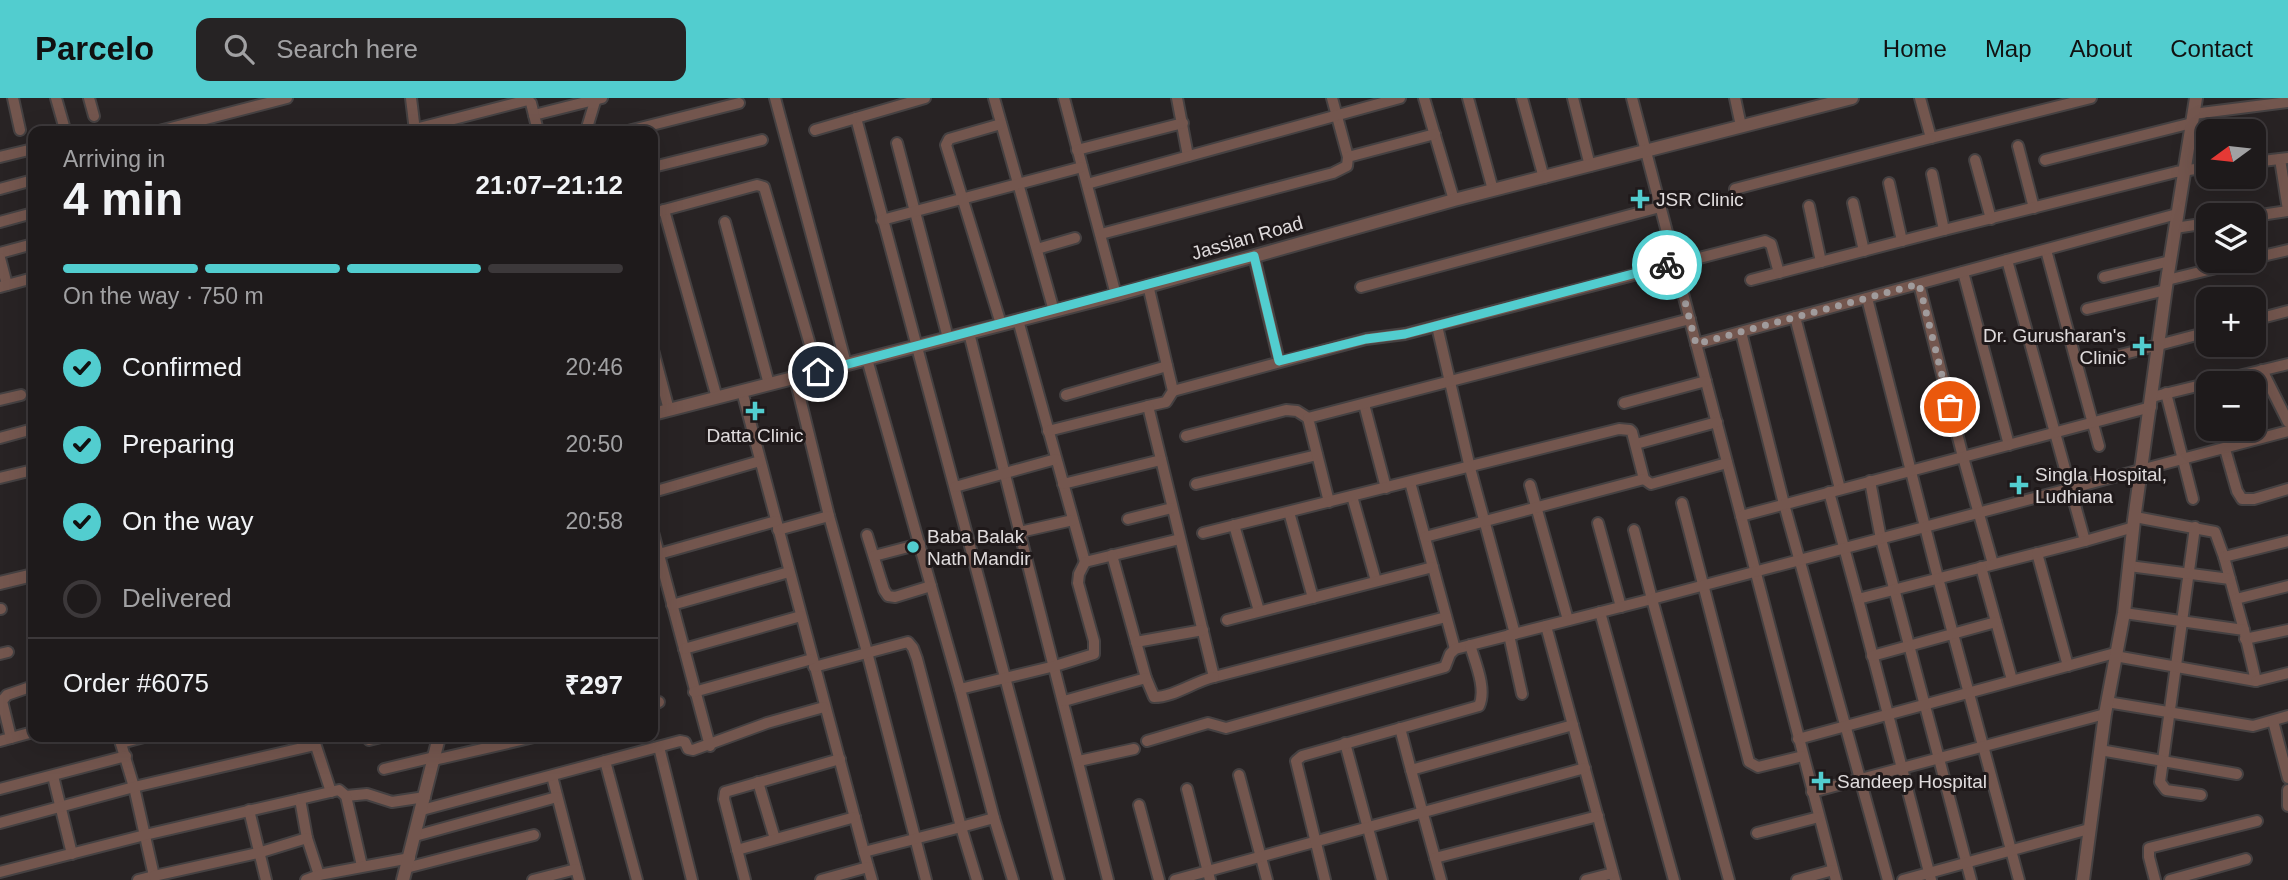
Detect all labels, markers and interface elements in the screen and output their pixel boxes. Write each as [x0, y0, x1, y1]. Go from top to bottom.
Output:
search box [196, 18, 686, 81]
text: Parcelo [35, 30, 154, 67]
icon: search [220, 30, 258, 68]
text: Search here [276, 34, 418, 64]
text: Home [1883, 35, 1947, 62]
text: Map [1985, 35, 2032, 62]
text: About [2070, 35, 2132, 62]
text: Contact [2170, 35, 2253, 62]
north arrow [2196, 119, 2266, 189]
map controls [2196, 119, 2266, 441]
text: Arriving in [63, 146, 165, 172]
text: 21:07–21:12 [476, 170, 623, 200]
text: 4 min [63, 173, 183, 225]
marker: JSR Clinic [1630, 189, 1650, 209]
place label: JSR Clinic [1656, 189, 1744, 210]
button: layers [2196, 203, 2266, 273]
street label: Jassian Road [1189, 212, 1305, 264]
courier [1632, 230, 1702, 300]
icon: bike [1648, 246, 1686, 284]
text: On the way · 750 m [63, 283, 264, 309]
button: + [2196, 287, 2266, 357]
place label: Dr. Gurusharan's Clinic [1983, 325, 2126, 368]
marker: Dr. Gurusharan's Clinic [2132, 336, 2152, 356]
pin [788, 342, 848, 402]
icon: check [63, 349, 101, 387]
text: Confirmed [122, 352, 242, 382]
icon: home [799, 353, 837, 391]
text: 20:46 [565, 354, 623, 380]
button: − [2196, 371, 2266, 441]
pin [1920, 377, 1980, 437]
icon: bag [1931, 388, 1969, 426]
marker: Datta Clinic [745, 401, 765, 421]
place label: Datta Clinic [706, 425, 804, 446]
icon: check [63, 426, 101, 464]
text: Preparing [122, 429, 235, 459]
text: 20:50 [565, 431, 623, 457]
place label: Singla Hospital, Ludhiana [2035, 464, 2167, 507]
marker: Singla Hospital, Ludhiana [2009, 475, 2029, 495]
icon: check [63, 503, 101, 541]
text: On the way [122, 506, 254, 536]
text: 20:58 [565, 508, 623, 534]
place label: Baba Balak Nath Mandir [927, 526, 1031, 569]
marker: Baba Balak Nath Mandir [905, 539, 921, 555]
text: Delivered [122, 583, 232, 613]
text: Order #6075 [63, 668, 209, 698]
text: ₹297 [565, 670, 623, 700]
marker: Sandeep Hospital [1811, 771, 1831, 791]
place label: Sandeep Hospital [1837, 771, 1987, 792]

